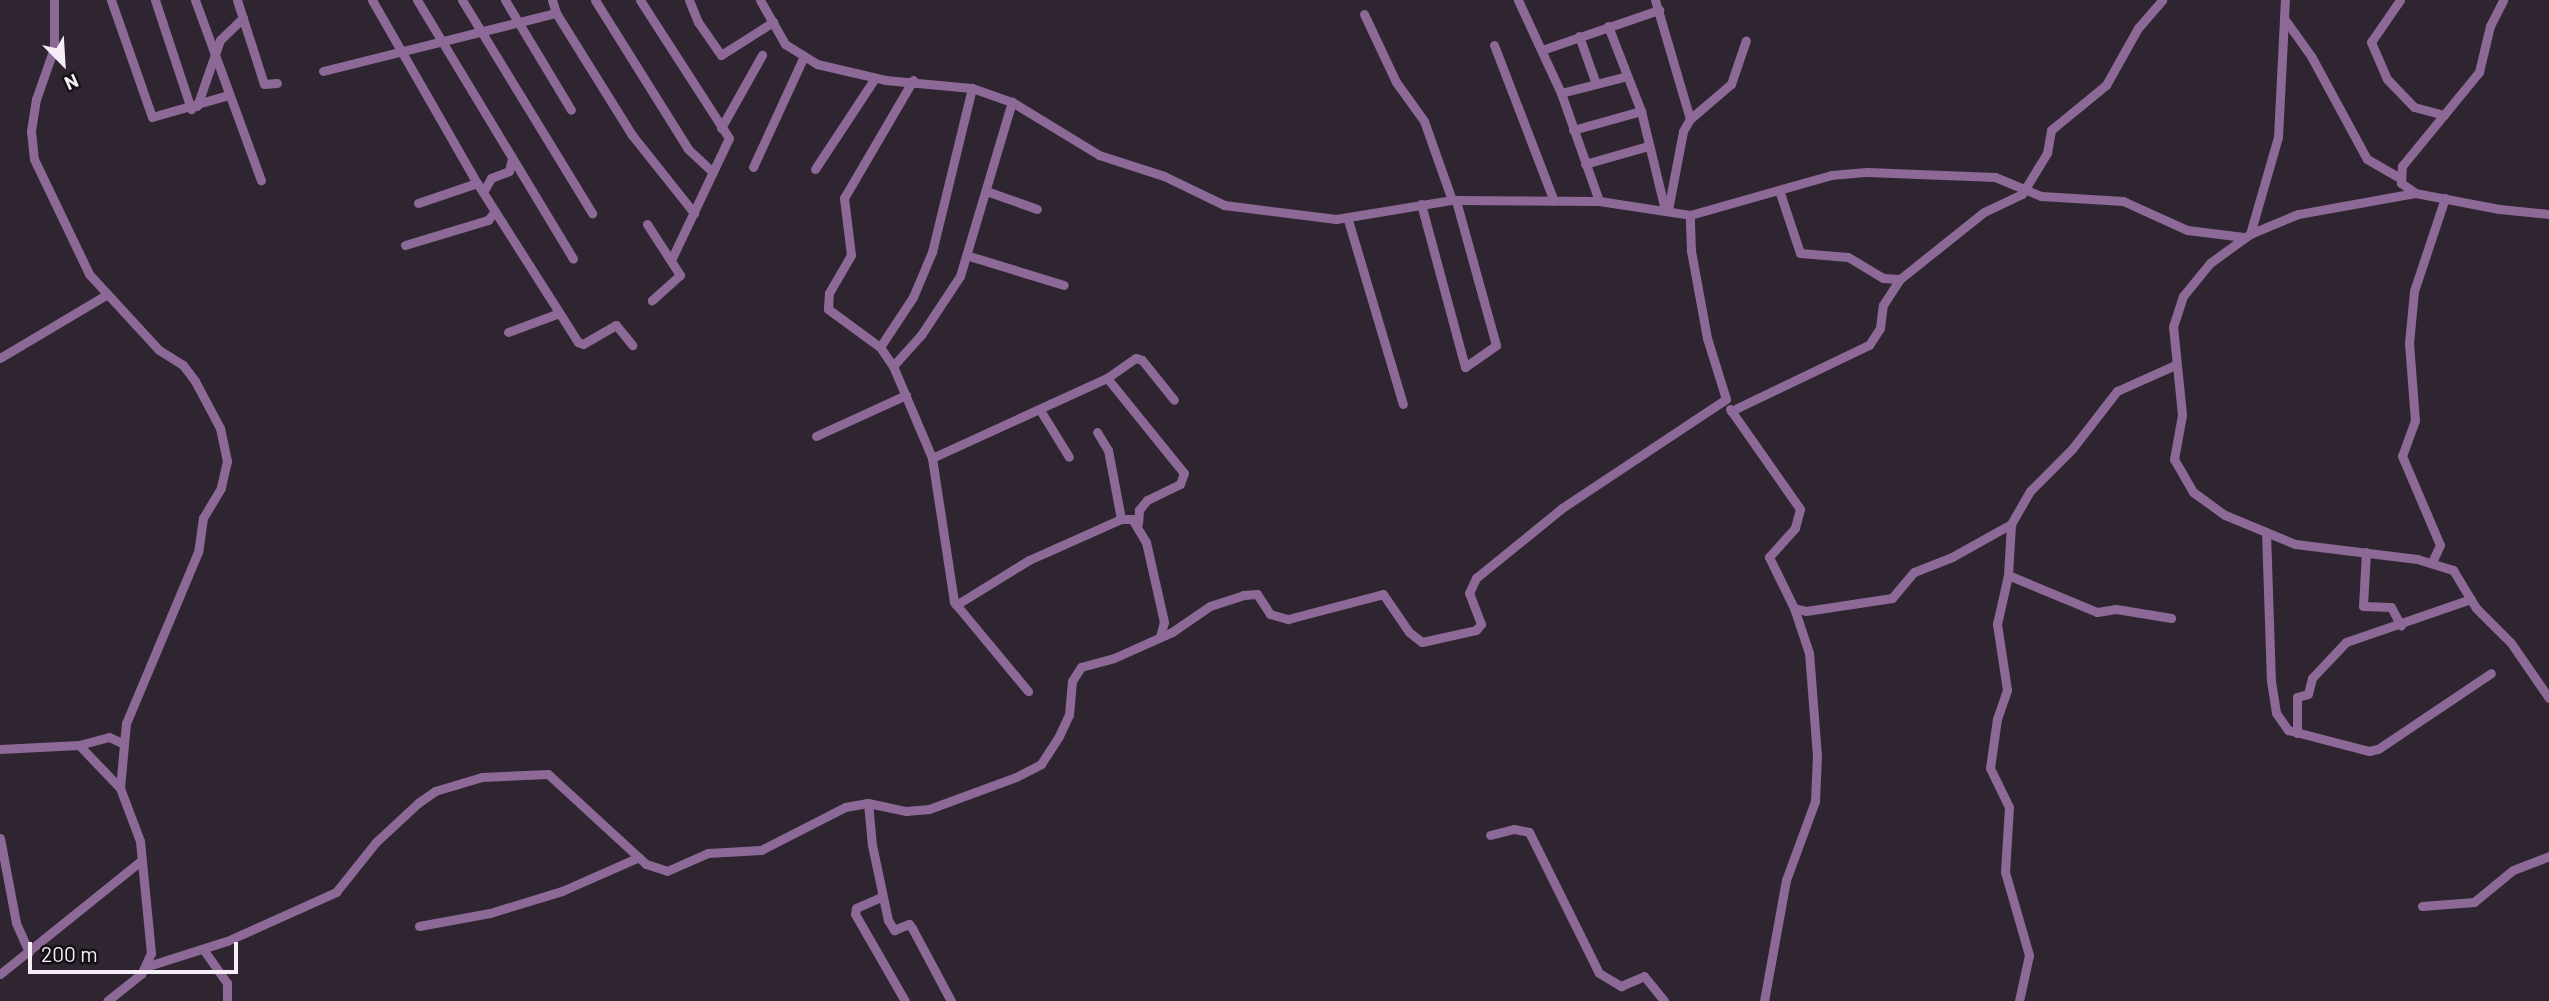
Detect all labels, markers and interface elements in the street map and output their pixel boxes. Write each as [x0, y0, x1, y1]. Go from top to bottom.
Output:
north arrow [28, 28, 98, 98]
text: N [61, 70, 82, 96]
scale bar [32, 928, 242, 972]
text: 200 m [41, 941, 98, 966]

